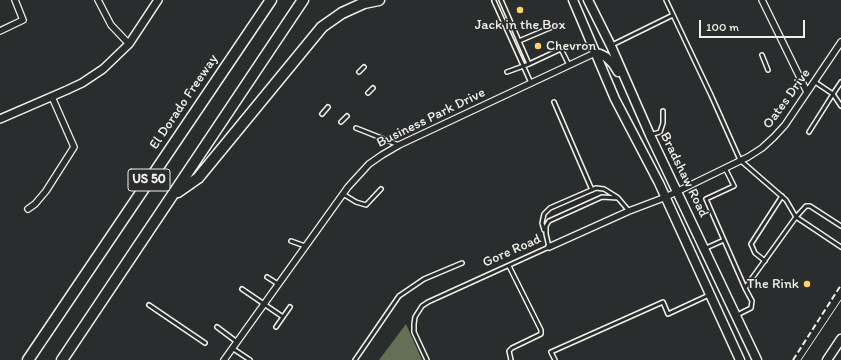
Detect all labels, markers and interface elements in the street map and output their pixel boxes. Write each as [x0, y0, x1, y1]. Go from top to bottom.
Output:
marker: Jack in the Box [515, 5, 525, 15]
scale bar [701, 12, 807, 38]
place label: Jack in the Box [475, 17, 565, 33]
text: 100 m [706, 20, 739, 34]
place label: Chevron [546, 38, 596, 54]
marker: Chevron [533, 41, 543, 51]
street label: El Dorado Freeway [146, 51, 222, 153]
street label: Oates Drive [760, 66, 814, 132]
street label: Business Park Drive [374, 84, 488, 152]
street label: Bradshaw Road [656, 130, 712, 220]
road number: US 50 [128, 169, 170, 191]
street label: Gore Road [480, 231, 544, 271]
place label: The Rink [747, 276, 799, 292]
marker: The Rink [802, 279, 812, 289]

